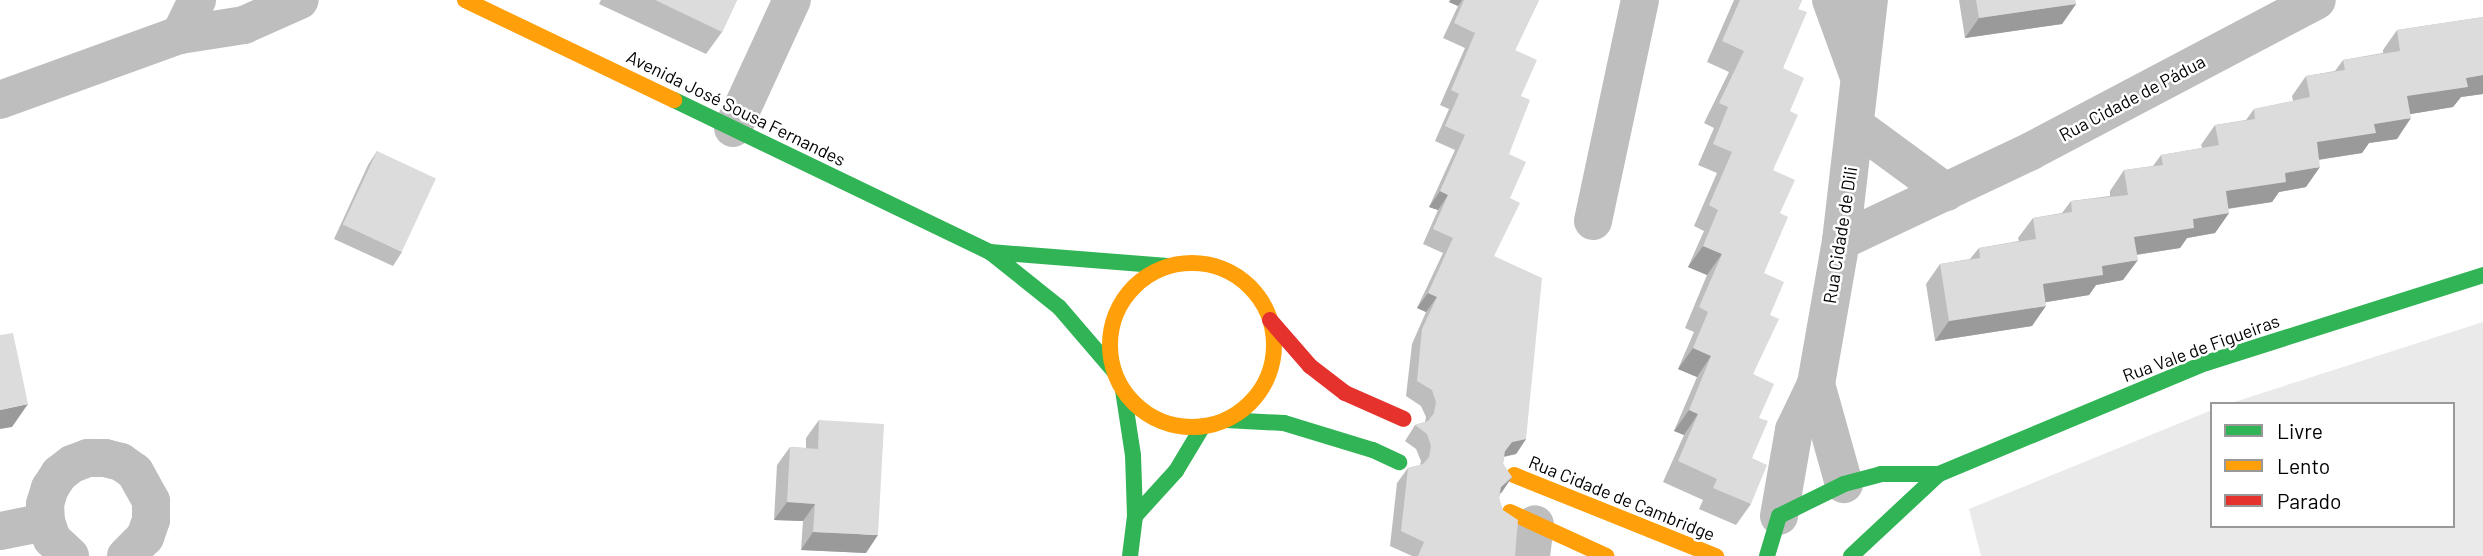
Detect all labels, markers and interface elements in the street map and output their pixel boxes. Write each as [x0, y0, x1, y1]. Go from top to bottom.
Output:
street label: Avenida José Sousa Fernandes [623, 46, 849, 170]
street label: Rua Cidade de Pádua [2055, 50, 2209, 146]
street label: Rua Cidade de Dili [1819, 165, 1861, 305]
street label: Rua Vale de Figueiras [2120, 310, 2282, 386]
legend [2210, 402, 2455, 528]
text: Livre [2277, 418, 2323, 443]
street label: Rua Cidade de Cambridge [1526, 451, 1718, 545]
text: Lento [2277, 453, 2330, 478]
text: Parado [2277, 488, 2341, 513]

